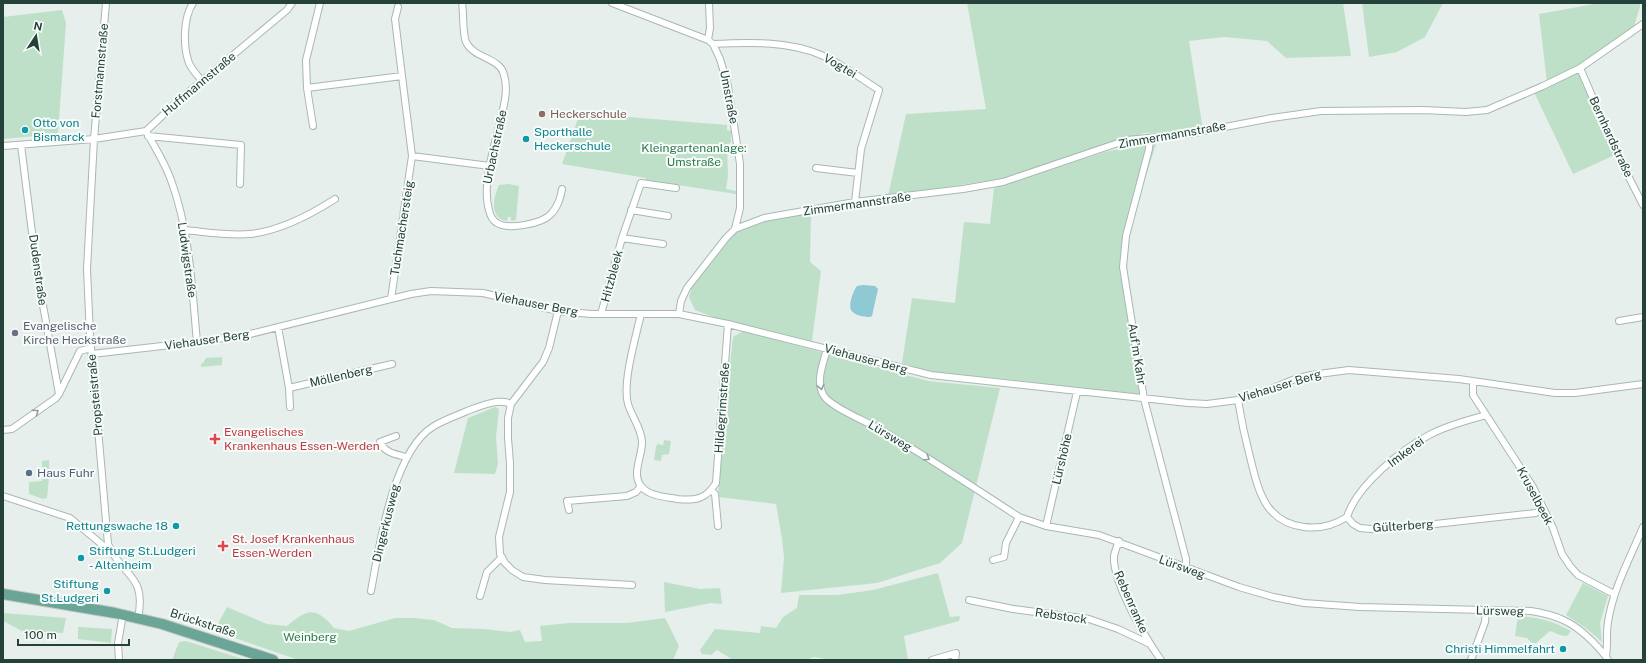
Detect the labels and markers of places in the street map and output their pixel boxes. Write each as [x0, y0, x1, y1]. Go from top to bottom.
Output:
place label: Heckerschule [550, 107, 627, 121]
marker: Heckerschule [537, 109, 547, 119]
place label: Otto von Bismarck [33, 116, 85, 144]
marker: Otto von Bismarck [20, 125, 30, 135]
place label: Sporthalle Heckerschule [534, 125, 611, 153]
marker: Sporthalle Heckerschule [521, 134, 531, 144]
place label: Evangelische Kirche Heckstraße [23, 319, 127, 347]
marker: Evangelische Kirche Heckstraße [10, 328, 20, 338]
place label: Evangelisches Krankenhaus Essen-Werden [224, 425, 380, 453]
marker: Evangelisches Krankenhaus Essen-Werden [209, 433, 221, 445]
place label: Haus Fuhr [37, 466, 95, 480]
marker: Haus Fuhr [24, 468, 34, 478]
place label: Rettungswache 18 [66, 519, 168, 533]
marker: Rettungswache 18 [171, 521, 181, 531]
place label: St. Josef Krankenhaus Essen-Werden [232, 532, 355, 560]
marker: St. Josef Krankenhaus Essen-Werden [217, 540, 229, 552]
place label: Stiftung St.Ludgeri - Altenheim [89, 544, 196, 572]
marker: Stiftung St.Ludgeri - Altenheim [76, 553, 86, 563]
place label: Stiftung St.Ludgeri [41, 577, 99, 605]
marker: Stiftung St.Ludgeri [102, 586, 112, 596]
place label: Christi Himmelfahrt [1445, 642, 1555, 656]
marker: Christi Himmelfahrt [1558, 644, 1568, 654]

